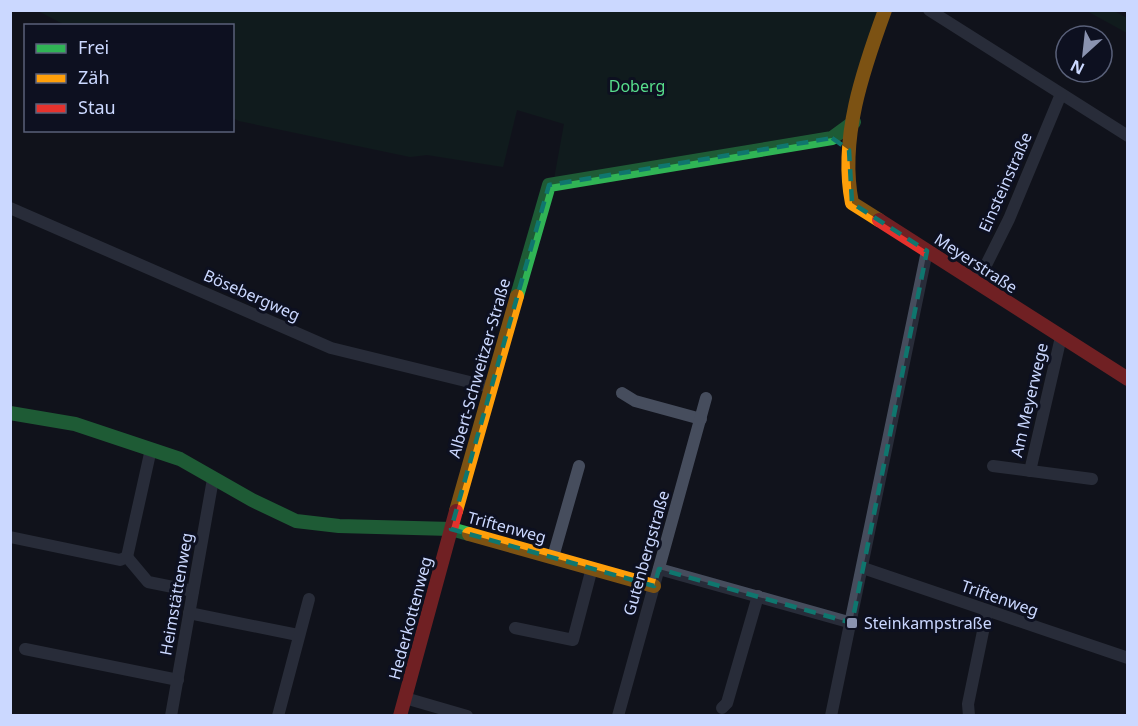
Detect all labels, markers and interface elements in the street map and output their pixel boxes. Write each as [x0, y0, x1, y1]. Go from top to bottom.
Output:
legend [24, 24, 234, 132]
north arrow [1054, 24, 1114, 84]
text: Frei [78, 35, 109, 59]
text: N [1066, 55, 1088, 80]
text: Zäh [78, 65, 110, 89]
park label: Doberg [609, 75, 665, 97]
text: Stau [78, 95, 116, 119]
street label: Einsteinstraße [973, 129, 1037, 235]
street label: Meyerstraße [930, 228, 1022, 298]
street label: Bösebergweg [200, 264, 304, 326]
street label: Albert-Schweitzer-Straße [443, 276, 515, 460]
street label: Am Meyerwege [1005, 341, 1053, 459]
street label: Gutenbergstraße [618, 488, 674, 618]
street label: Triftenweg [465, 506, 549, 548]
street label: Heimstättenweg [154, 531, 198, 657]
street label: Hederkottenweg [383, 554, 437, 682]
street label: Triftenweg [958, 575, 1042, 621]
place label: Steinkampstraße [864, 612, 992, 634]
marker: Steinkampstraße [845, 616, 859, 630]

